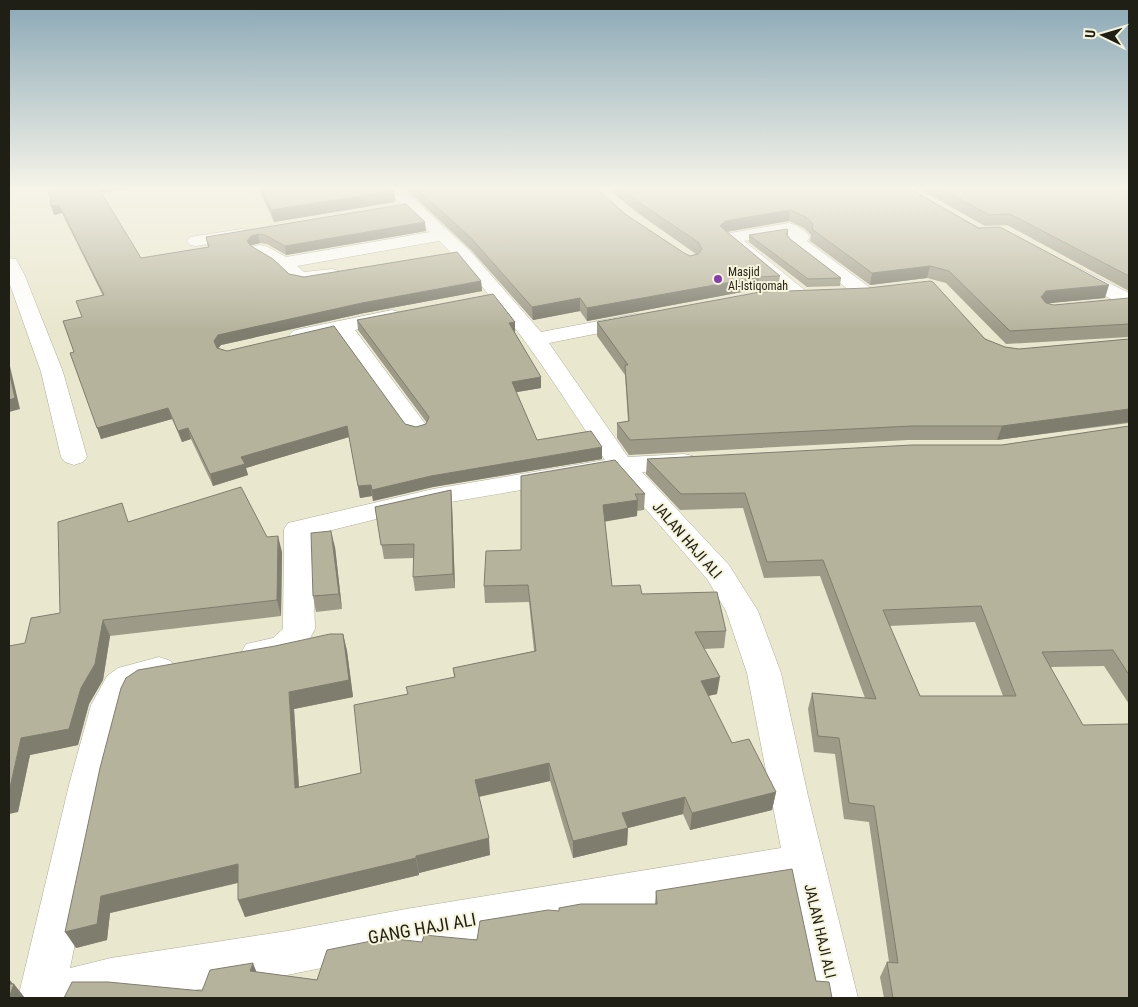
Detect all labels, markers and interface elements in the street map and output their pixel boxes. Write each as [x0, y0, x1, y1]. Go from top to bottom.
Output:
north arrow [1078, 10, 1128, 60]
text: U [1082, 29, 1098, 39]
place label: Masjid Al-Istiqomah [728, 265, 788, 293]
marker: Masjid Al-Istiqomah [712, 273, 724, 285]
street label: JALAN HAJI ALI [649, 498, 725, 582]
street label: JALAN HAJI ALI [800, 882, 840, 980]
street label: GANG HAJI ALI [366, 908, 478, 948]

